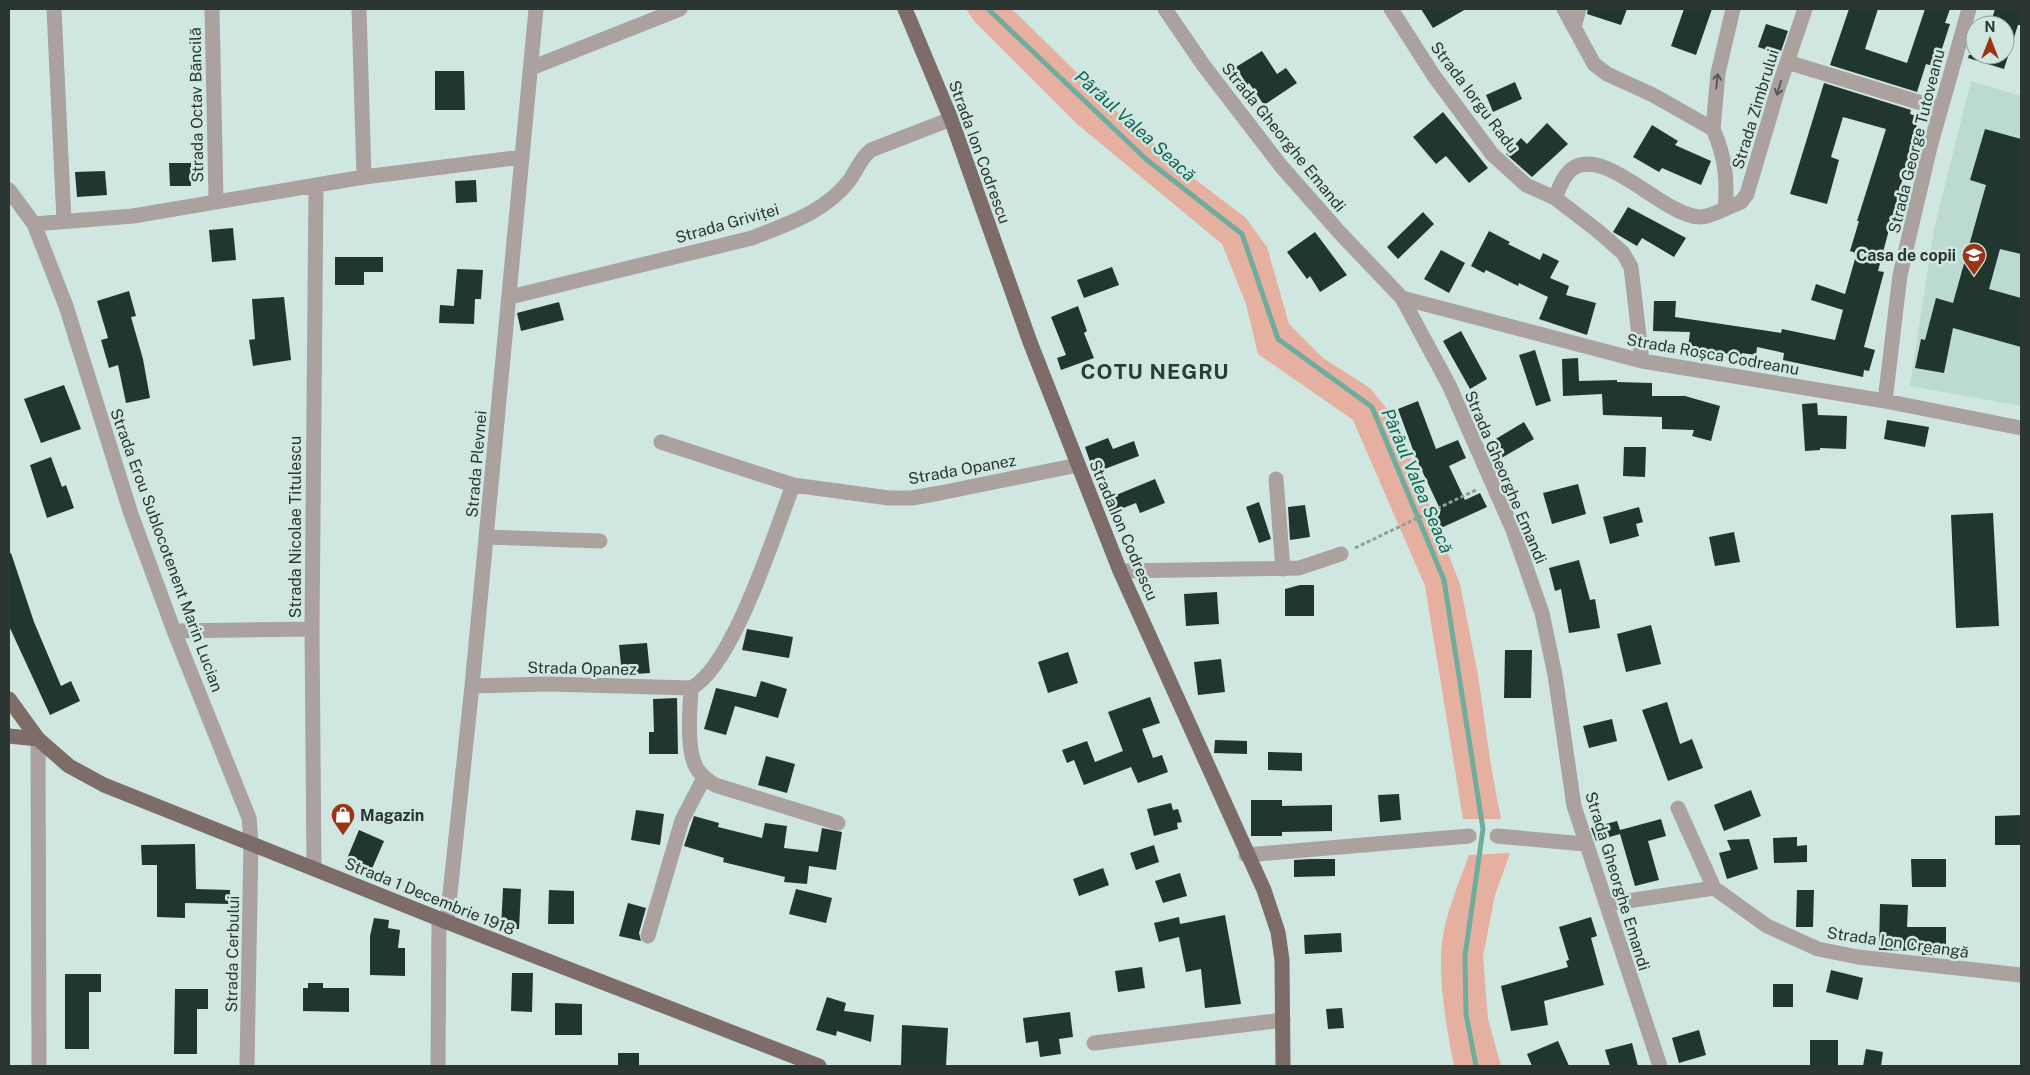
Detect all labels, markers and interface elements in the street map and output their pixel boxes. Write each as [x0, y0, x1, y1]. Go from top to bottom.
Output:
north arrow [1965, 15, 2015, 65]
text: N [1985, 19, 1995, 35]
street label: Strada Octav Băncilă [186, 27, 207, 183]
street label: Strada Iorgu Radu [1427, 38, 1523, 157]
street label: Strada Zimbrului [1728, 47, 1783, 172]
street label: Strada George Tutoveanu [1884, 47, 1949, 235]
street label: Strada Gheorghe Emandi [1218, 59, 1350, 216]
water label: Pârâul Valea Seacă [1070, 66, 1200, 185]
one-way arrow [1713, 73, 1722, 89]
street label: Strada Ion Codrescu [945, 78, 1014, 226]
one-way arrow [1773, 80, 1783, 96]
street label: Strada Griviței [673, 200, 781, 247]
school or university icon: Casa de copii [1961, 242, 1987, 276]
place label: Casa de copii [1856, 246, 1956, 265]
street label: Strada Roșca Codreanu [1625, 330, 1801, 379]
district label: COTU NEGRU [1081, 359, 1230, 384]
street label: Strada Gheorghe Emandi [1460, 388, 1551, 567]
water label: Pârâul Valea Seacă [1377, 405, 1458, 557]
street label: Strada Erou Sublocotenent Marin Lucian [106, 406, 227, 694]
street label: Strada Plevnei [462, 410, 491, 518]
street label: Strada Nicolae Titulescu [286, 436, 305, 618]
street label: Strada Opanez [907, 451, 1018, 488]
street label: Strada Ion Codrescu [1085, 457, 1162, 603]
street label: Strada Opanez [527, 658, 637, 679]
street label: Strada Gheorghe Emandi [1581, 789, 1654, 973]
shop icon: Magazin [330, 802, 356, 836]
place label: Magazin [360, 806, 424, 825]
street label: Strada 1 Decembrie 1918 [342, 854, 518, 939]
street label: Strada Cerbului [222, 895, 243, 1013]
street label: Strada Ion Creangă [1826, 923, 1970, 962]

